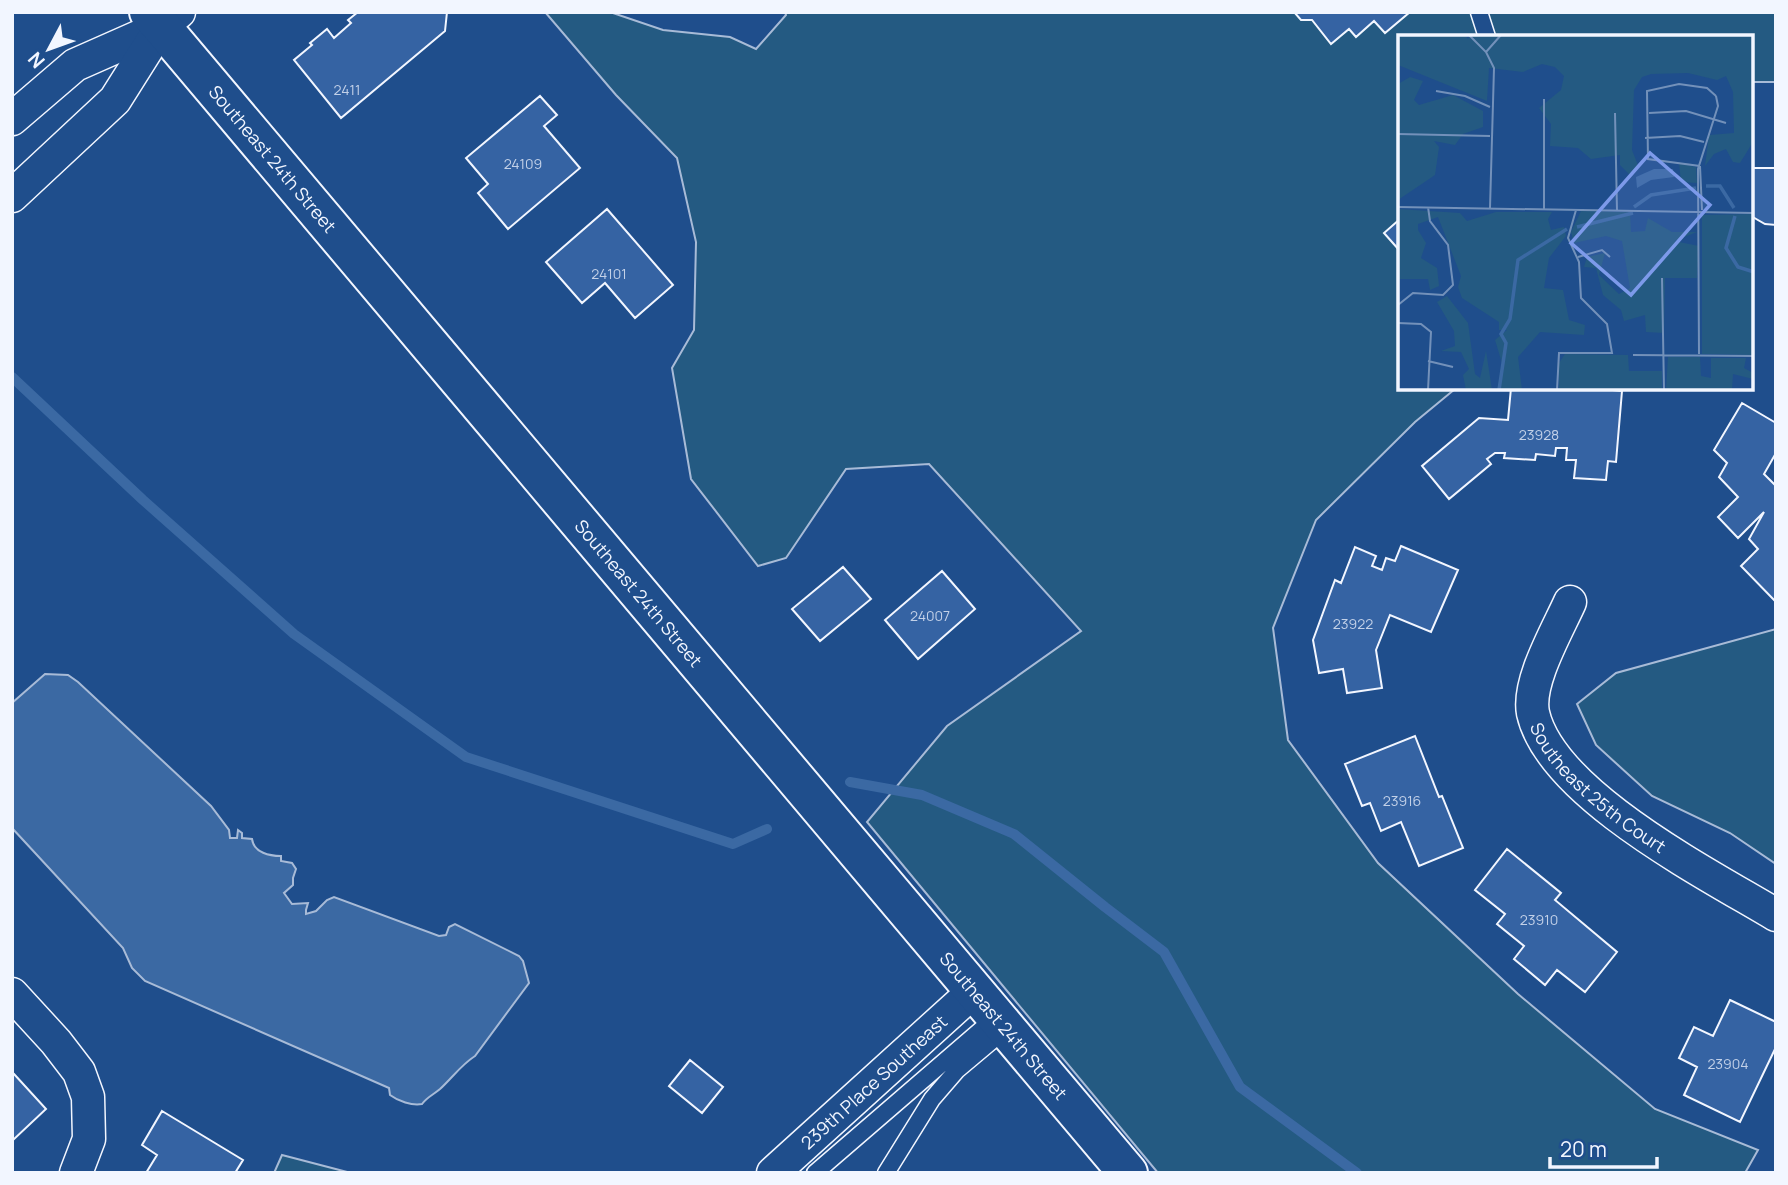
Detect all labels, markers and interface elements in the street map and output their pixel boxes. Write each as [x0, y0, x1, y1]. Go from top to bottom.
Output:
north arrow [14, 14, 84, 84]
inset map [1398, 35, 1753, 390]
text: N [22, 46, 50, 74]
street label: Southeast 24th Street [204, 80, 342, 238]
house number: 2411 [334, 80, 360, 99]
house number: 24109 [504, 154, 542, 173]
house number: 24101 [591, 264, 627, 283]
house number: 23928 [1519, 425, 1559, 444]
street label: Southeast 24th Street [570, 514, 708, 672]
house number: 24007 [910, 606, 950, 625]
house number: 23922 [1333, 614, 1373, 633]
street label: Southeast 25th Court [1525, 719, 1671, 858]
house number: 23916 [1383, 791, 1421, 810]
house number: 23910 [1520, 910, 1558, 929]
street label: Southeast 24th Street [935, 947, 1073, 1105]
street label: 239th Place Southeast [796, 1009, 952, 1154]
house number: 23904 [1707, 1054, 1749, 1073]
scale bar [1550, 1126, 1657, 1170]
text: 20 m [1560, 1135, 1607, 1163]

